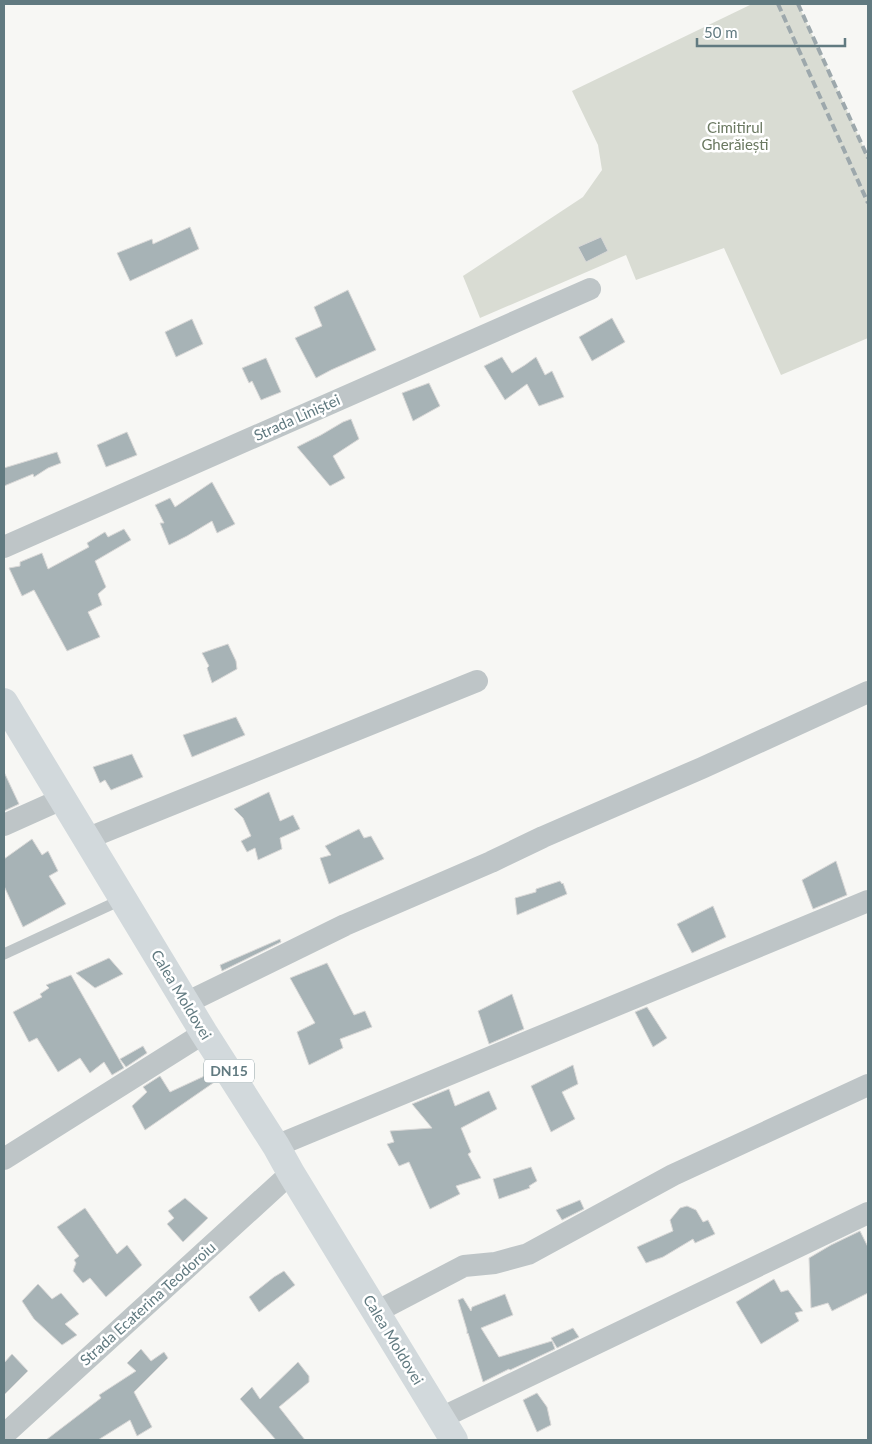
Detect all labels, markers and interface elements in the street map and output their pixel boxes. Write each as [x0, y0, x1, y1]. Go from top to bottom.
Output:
scale bar [697, 15, 844, 47]
text: 50 m [704, 23, 738, 41]
park label: Cimitirul Gherăiești [701, 118, 769, 153]
street label: Strada Liniștei [251, 390, 342, 444]
street label: Calea Moldovei [148, 946, 216, 1043]
road number: DN15 [204, 1060, 254, 1082]
street label: Strada Ecaterina Teodoroiu [76, 1238, 219, 1369]
street label: Calea Moldovei [360, 1291, 428, 1388]

